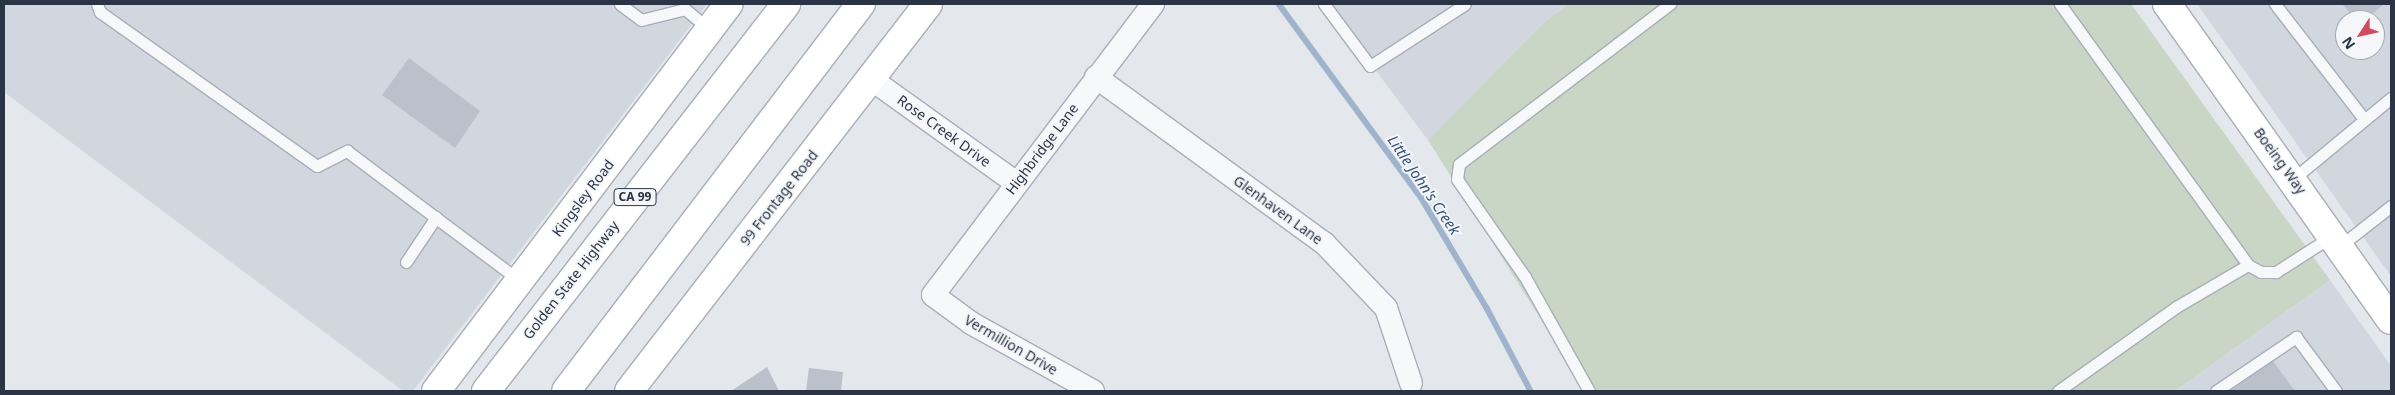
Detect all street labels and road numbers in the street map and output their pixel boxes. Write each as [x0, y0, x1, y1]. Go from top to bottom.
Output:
street label: Rose Creek Drive [894, 91, 994, 171]
street label: Highbridge Lane [1002, 100, 1082, 198]
street label: Boeing Way [2250, 125, 2310, 197]
street label: 99 Frontage Road [737, 147, 821, 249]
street label: Kingsley Road [549, 156, 617, 240]
street label: Glenhaven Lane [1230, 172, 1326, 248]
road number: CA 99 [612, 188, 658, 206]
street label: Golden State Highway [520, 217, 622, 343]
street label: Vermillion Drive [961, 312, 1061, 378]

